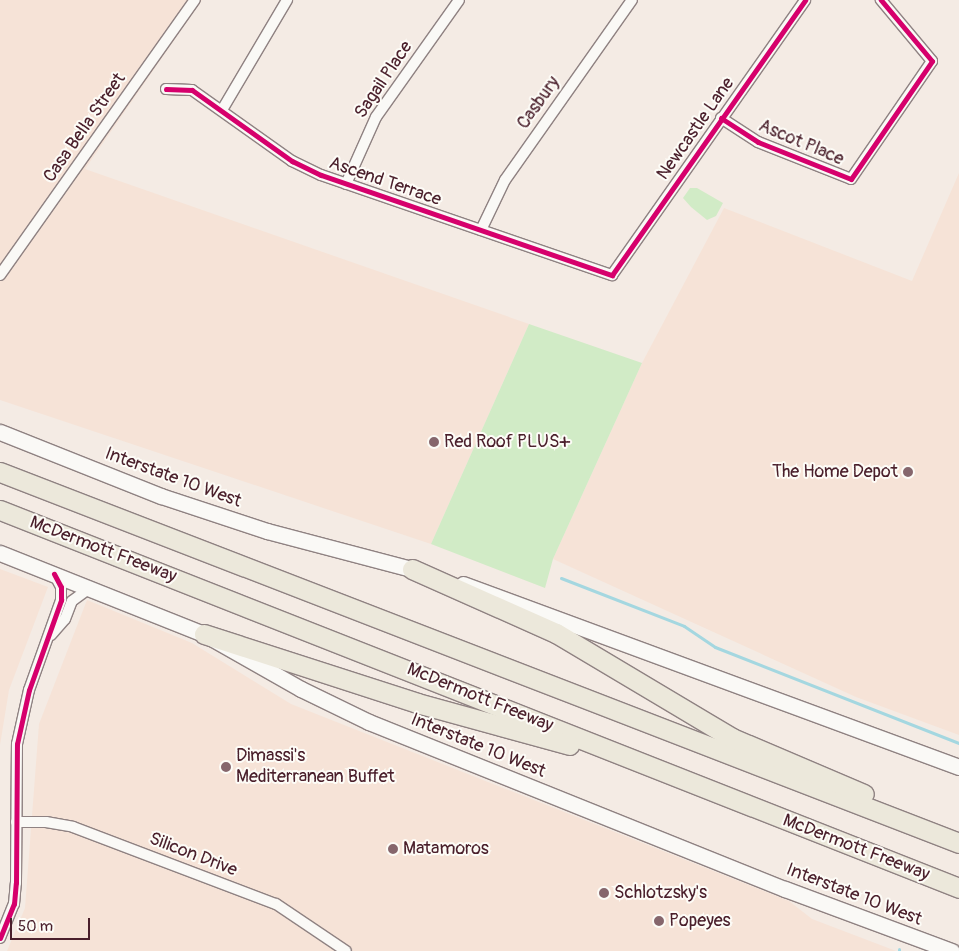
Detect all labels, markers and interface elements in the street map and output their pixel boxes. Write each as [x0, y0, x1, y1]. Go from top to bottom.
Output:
street label: Sagail Place [350, 37, 418, 123]
street label: Casa Bella Street [39, 69, 131, 187]
street label: Casbury [513, 72, 565, 134]
street label: Newcastle Lane [653, 74, 739, 184]
street label: Ascot Place [755, 115, 847, 171]
street label: Ascend Terrace [326, 153, 444, 211]
place label: Red Roof PLUS+ [444, 431, 570, 453]
marker: Red Roof PLUS+ [428, 436, 440, 448]
street label: Interstate 10 West [102, 443, 244, 513]
place label: The Home Depot [772, 461, 898, 483]
marker: The Home Depot [902, 466, 914, 478]
street label: McDermott Freeway [26, 512, 180, 588]
street label: McDermott Freeway [404, 659, 556, 737]
street label: Interstate 10 West [407, 709, 549, 783]
place label: Dimassi's Mediterranean Buffet [236, 746, 395, 789]
marker: Dimassi's Mediterranean Buffet [220, 761, 232, 773]
street label: McDermott Freeway [779, 810, 933, 886]
street label: Silicon Drive [146, 828, 240, 882]
place label: Matamoros [403, 838, 489, 860]
marker: Matamoros [387, 843, 399, 855]
street label: Interstate 10 West [783, 859, 925, 931]
place label: Schlotzsky's [614, 882, 707, 904]
marker: Schlotzsky's [598, 887, 610, 899]
scale bar [12, 908, 92, 940]
place label: Popeyes [669, 910, 731, 932]
marker: Popeyes [653, 915, 665, 927]
text: 50 m [18, 917, 53, 936]

